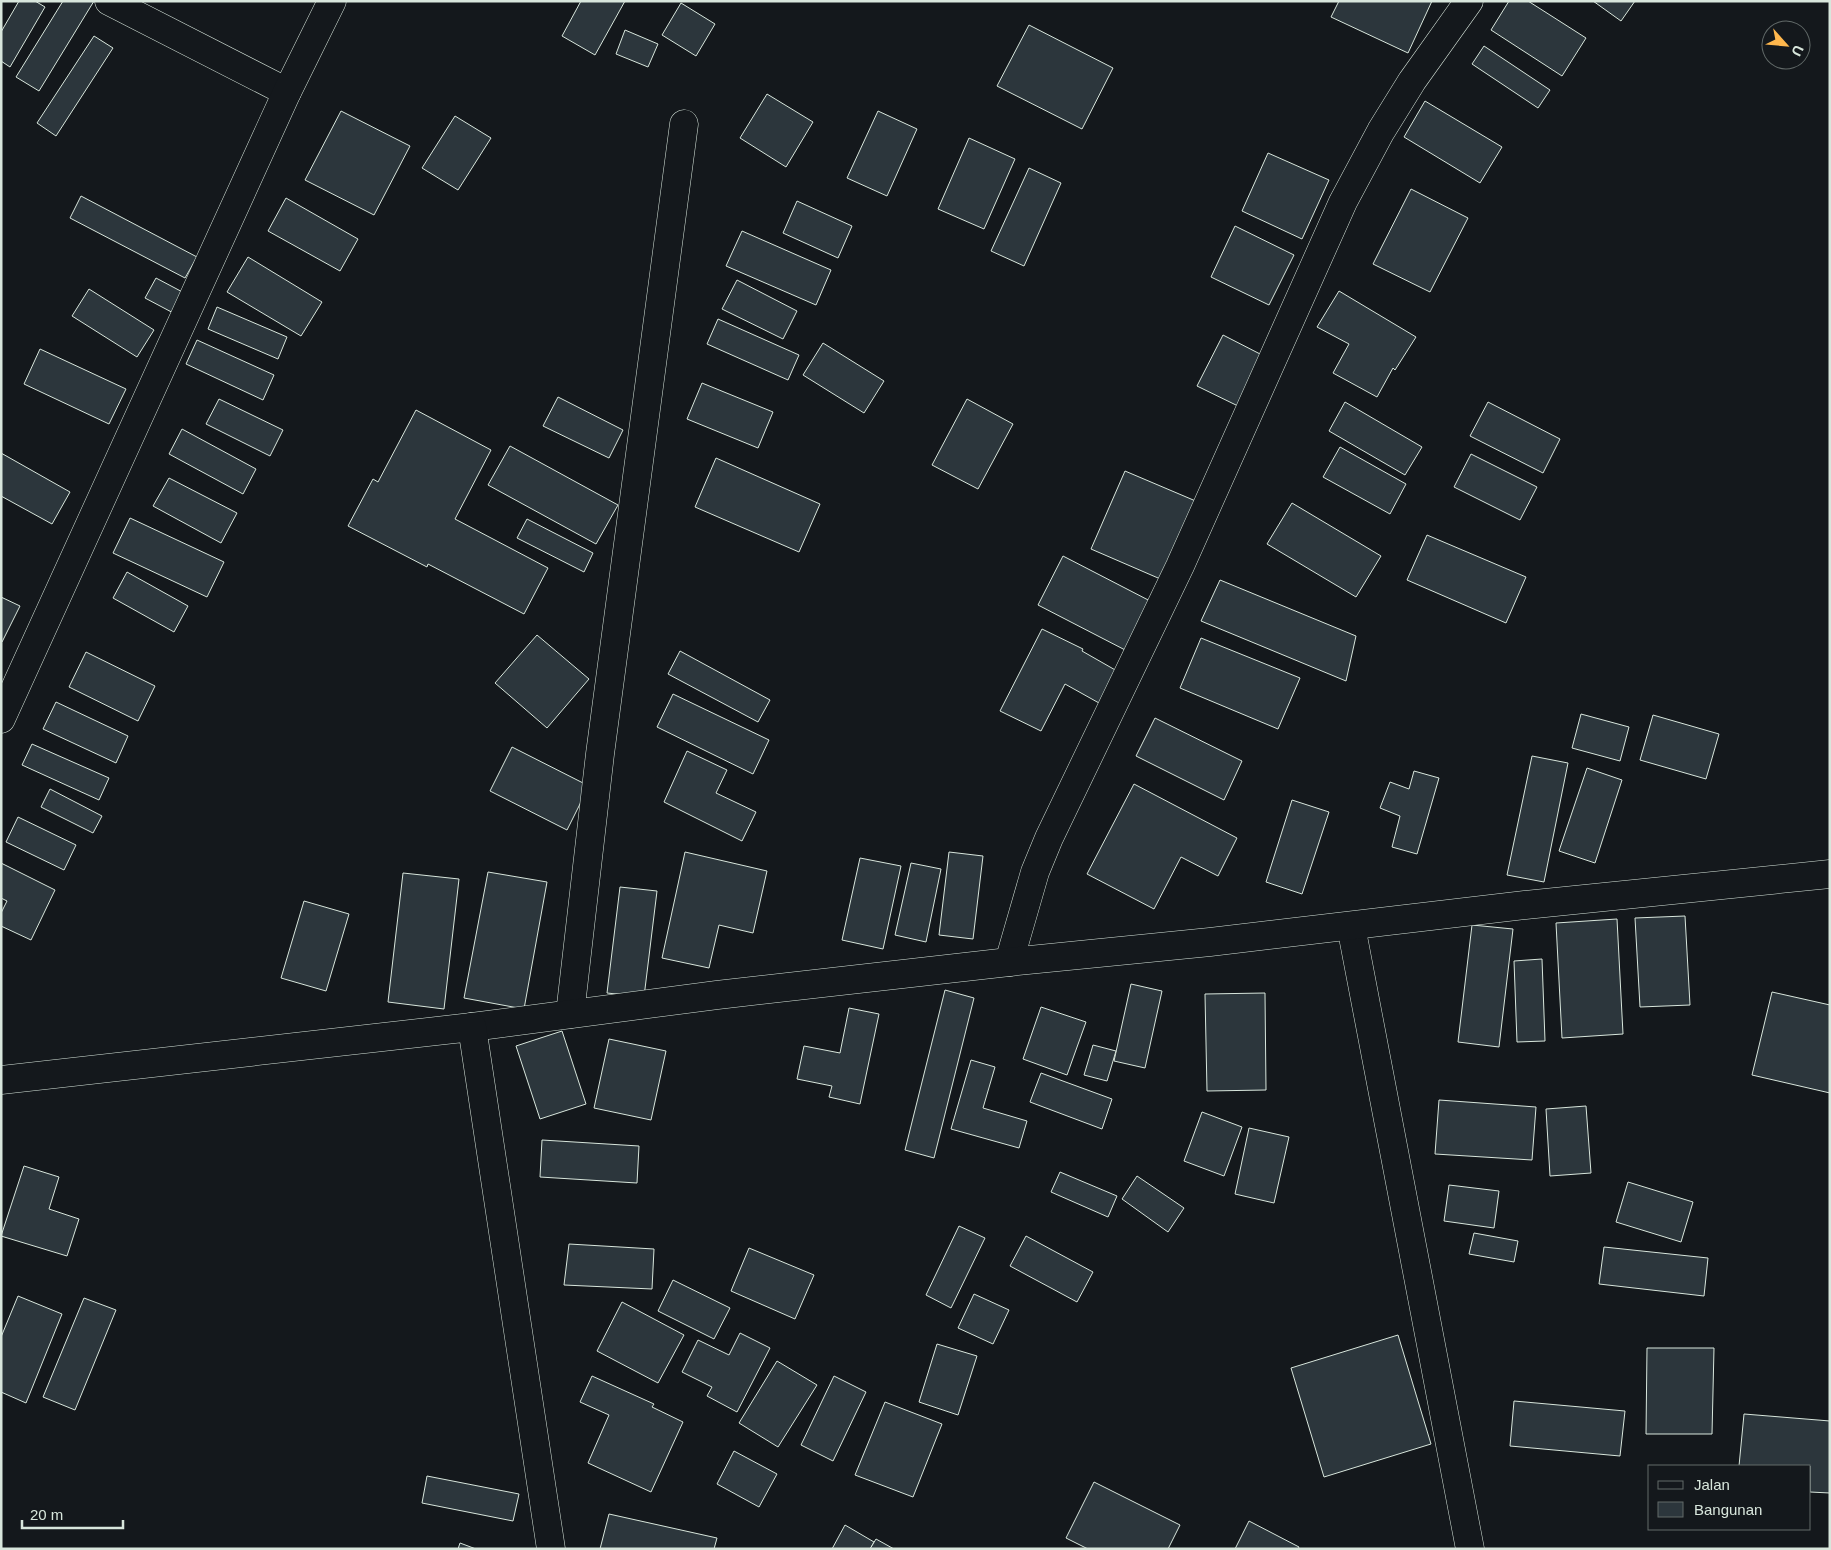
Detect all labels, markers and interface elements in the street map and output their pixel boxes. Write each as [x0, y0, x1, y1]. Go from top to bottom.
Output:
north arrow [1761, 20, 1811, 70]
text: U [1788, 43, 1807, 59]
legend [1648, 1465, 1811, 1530]
text: Jalan [1694, 1476, 1730, 1493]
scale bar [22, 1498, 124, 1530]
text: Bangunan [1694, 1501, 1762, 1518]
text: 20 m [30, 1506, 63, 1523]

